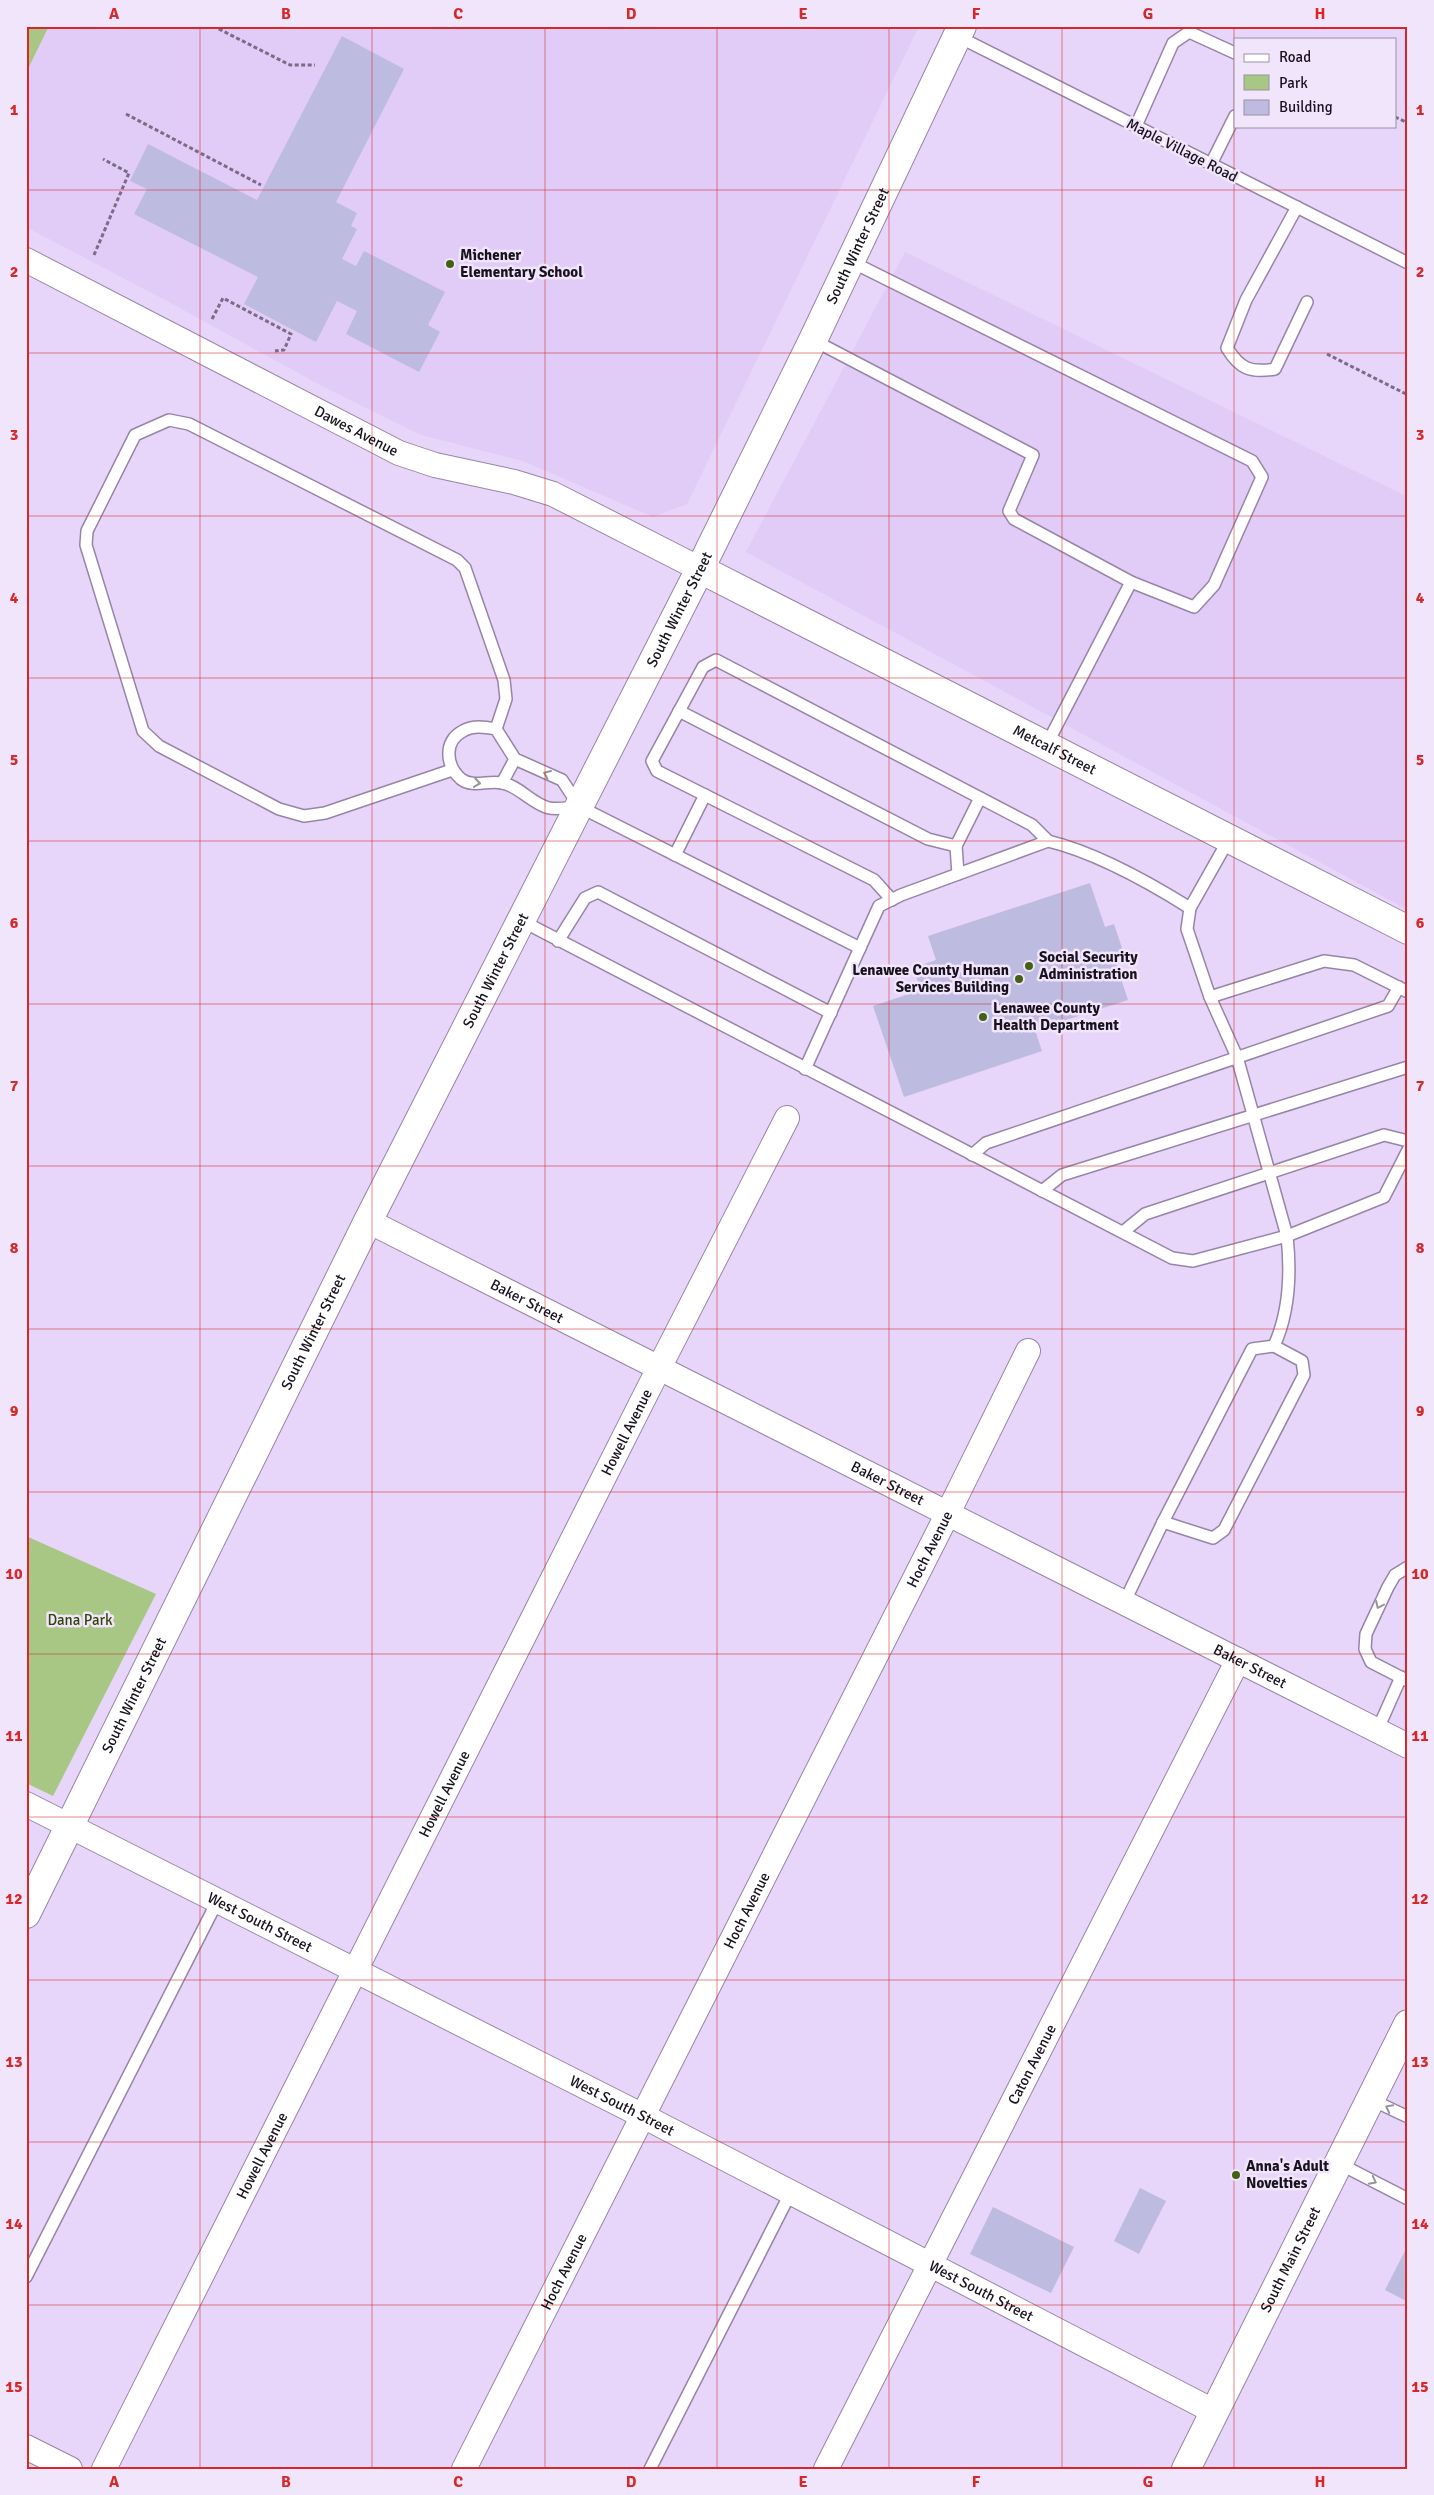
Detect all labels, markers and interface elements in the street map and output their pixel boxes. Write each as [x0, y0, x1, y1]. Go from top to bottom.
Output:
text: A [109, 4, 120, 24]
text: B [281, 4, 291, 24]
text: C [453, 4, 463, 24]
text: D [626, 4, 637, 24]
text: E [798, 4, 808, 24]
text: F [972, 4, 981, 24]
text: G [1143, 4, 1153, 24]
text: H [1315, 4, 1325, 24]
legend [1234, 38, 1396, 128]
text: Road [1279, 48, 1311, 66]
text: Park [1279, 74, 1308, 92]
text: Building [1279, 98, 1333, 116]
text: 1 [10, 100, 19, 120]
text: 1 [1416, 100, 1425, 120]
street label: Maple Village Road [1123, 114, 1241, 186]
street label: South Winter Street [822, 185, 893, 307]
place label: Michener Elementary School [460, 246, 583, 281]
marker: Michener Elementary School [444, 258, 456, 270]
text: 2 [10, 262, 18, 282]
text: 2 [1416, 262, 1424, 282]
street label: Dawes Avenue [311, 402, 401, 460]
text: 3 [10, 425, 18, 445]
text: 3 [1416, 425, 1424, 445]
street label: South Winter Street [643, 549, 716, 670]
text: 4 [10, 588, 19, 608]
text: 4 [1416, 588, 1425, 608]
street label: Metcalf Street [1010, 721, 1099, 779]
text: 5 [10, 750, 18, 770]
text: 5 [1416, 750, 1424, 770]
one-way arrow [543, 769, 552, 780]
one-way arrow [473, 777, 481, 788]
street label: South Winter Street [459, 910, 532, 1031]
text: 6 [10, 913, 19, 933]
text: 6 [1416, 913, 1425, 933]
place label: Social Security Administration [1039, 948, 1138, 983]
marker: Social Security Administration [1023, 960, 1035, 972]
place label: Lenawee County Human Services Building [852, 961, 1009, 996]
marker: Lenawee County Human Services Building [1013, 973, 1025, 985]
place label: Lenawee County Health Department [993, 999, 1119, 1034]
marker: Lenawee County Health Department [977, 1011, 989, 1023]
text: 7 [10, 1076, 19, 1096]
text: 7 [1416, 1076, 1425, 1096]
text: 8 [10, 1238, 19, 1258]
text: 8 [1416, 1238, 1425, 1258]
street label: South Winter Street [277, 1271, 349, 1393]
street label: Baker Street [487, 1275, 566, 1327]
street label: Howell Avenue [597, 1386, 656, 1479]
text: 9 [10, 1401, 19, 1421]
text: 9 [1416, 1401, 1425, 1421]
street label: Baker Street [848, 1457, 927, 1509]
street label: Hoch Avenue [903, 1508, 957, 1590]
text: 10 [5, 1564, 23, 1584]
text: 10 [1411, 1564, 1429, 1584]
one-way arrow [1375, 1600, 1386, 1609]
park label: Dana Park [47, 1611, 113, 1629]
street label: South Winter Street [98, 1634, 170, 1756]
street label: Baker Street [1210, 1640, 1289, 1692]
text: 11 [5, 1726, 23, 1746]
text: 11 [1411, 1726, 1429, 1746]
street label: Howell Avenue [415, 1748, 474, 1840]
street label: Hoch Avenue [720, 1869, 774, 1952]
street label: West South Street [204, 1888, 315, 1956]
text: 12 [5, 1889, 23, 1909]
text: 12 [1411, 1889, 1429, 1909]
street label: Caton Avenue [1004, 2021, 1060, 2108]
text: 13 [5, 2052, 23, 2072]
text: 13 [1411, 2052, 1429, 2072]
street label: West South Street [567, 2071, 677, 2140]
one-way arrow [1385, 2104, 1394, 2114]
street label: Howell Avenue [233, 2109, 291, 2202]
place label: Anna's Adult Novelties [1246, 2157, 1329, 2192]
marker: Anna's Adult Novelties [1230, 2169, 1242, 2181]
one-way arrow [1368, 2175, 1377, 2185]
street label: South Main Street [1257, 2204, 1324, 2315]
text: 14 [5, 2214, 23, 2234]
text: 14 [1411, 2214, 1429, 2234]
street label: Hoch Avenue [537, 2231, 591, 2313]
street label: West South Street [926, 2256, 1036, 2325]
text: 15 [5, 2377, 23, 2397]
text: 15 [1411, 2377, 1429, 2397]
text: A [109, 2472, 120, 2492]
text: B [281, 2472, 291, 2492]
text: C [453, 2472, 463, 2492]
text: D [626, 2472, 637, 2492]
text: E [798, 2472, 808, 2492]
text: F [972, 2472, 981, 2492]
text: G [1143, 2472, 1153, 2492]
text: H [1315, 2472, 1325, 2492]

